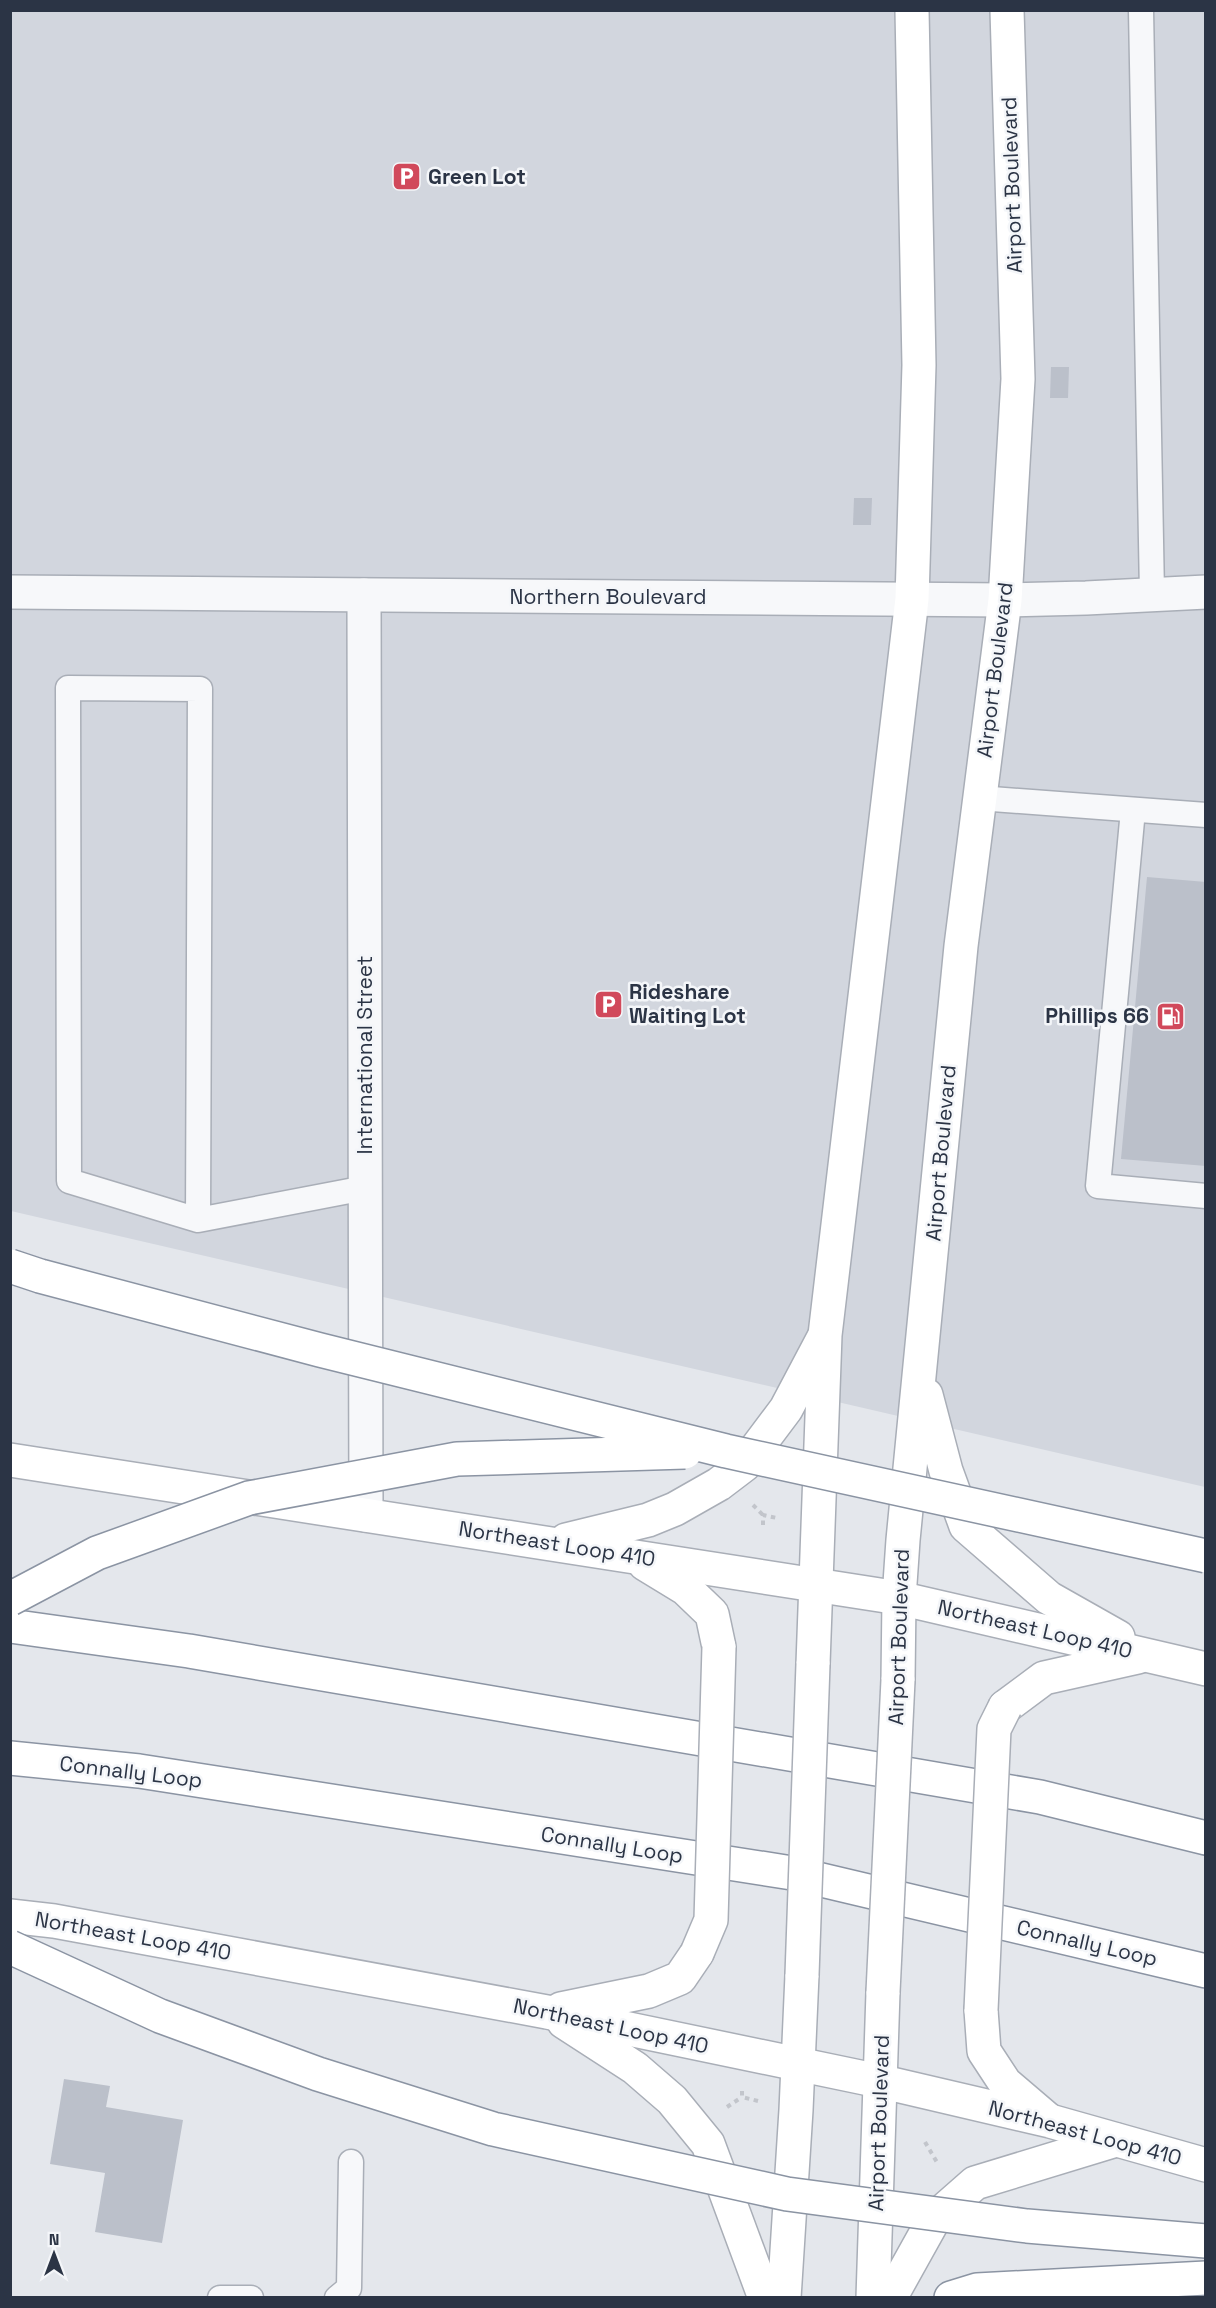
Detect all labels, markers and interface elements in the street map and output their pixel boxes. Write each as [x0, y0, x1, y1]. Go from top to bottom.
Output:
street label: Airport Boulevard [995, 96, 1028, 274]
parking icon: Green Lot [391, 161, 423, 193]
place label: Green Lot [428, 163, 526, 190]
street label: Airport Boulevard [970, 581, 1019, 759]
street label: Northern Boulevard [510, 583, 706, 610]
street label: International Street [351, 955, 378, 1155]
place label: Rideshare Waiting Lot [629, 978, 746, 1029]
parking icon: Rideshare Waiting Lot [592, 988, 624, 1020]
fuel station icon: Phillips 66 [1154, 1000, 1186, 1032]
place label: Phillips 66 [1045, 1002, 1149, 1029]
street label: Airport Boulevard [919, 1064, 962, 1242]
street label: Northeast Loop 410 [457, 1515, 657, 1572]
street label: Airport Boulevard [882, 1548, 915, 1726]
street label: Northeast Loop 410 [935, 1593, 1135, 1664]
street label: Connally Loop [58, 1749, 204, 1794]
street label: Connally Loop [539, 1820, 685, 1869]
street label: Northeast Loop 410 [33, 1905, 233, 1966]
street label: Connally Loop [1014, 1913, 1160, 1972]
street label: Northeast Loop 410 [511, 1992, 711, 2059]
street label: Airport Boulevard [862, 2034, 895, 2212]
street label: Northeast Loop 410 [986, 2094, 1185, 2171]
north arrow [24, 2224, 84, 2284]
text: N [49, 2229, 59, 2250]

